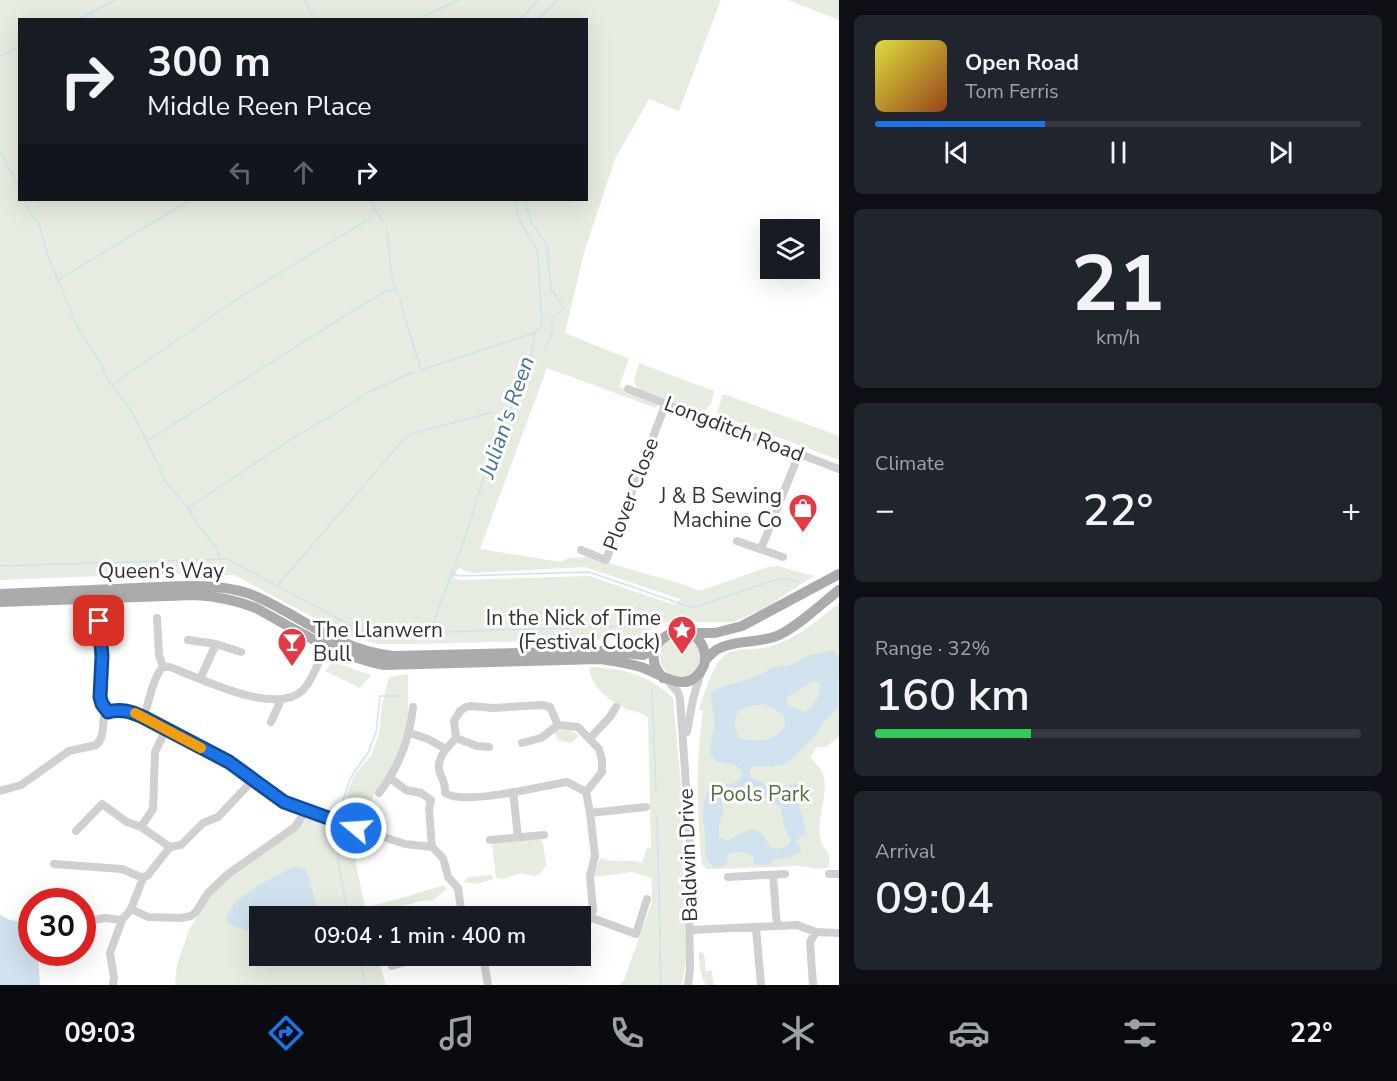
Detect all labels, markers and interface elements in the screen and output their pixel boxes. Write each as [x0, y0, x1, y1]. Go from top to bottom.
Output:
text: 300 m [147, 34, 271, 91]
icon: right [48, 42, 126, 120]
text: Open Road [965, 48, 1079, 78]
text: Tom Ferris [965, 78, 1059, 105]
text: Middle Reen Place [147, 88, 372, 125]
icon: previous [940, 136, 973, 169]
icon: pause [1102, 136, 1135, 169]
icon: next [1264, 136, 1297, 169]
icon: left [224, 156, 257, 189]
icon: ahead [287, 156, 320, 189]
icon: right [350, 156, 383, 189]
map controls [760, 219, 820, 279]
button: layers [760, 219, 820, 279]
text: 21 [1071, 231, 1165, 338]
text: km/h [1096, 324, 1140, 351]
water label: Julian's Reen [472, 352, 542, 483]
street label: Longditch Road [660, 390, 808, 468]
street label: Plover Close [597, 433, 665, 555]
text: Climate [875, 450, 944, 477]
text: 22° [1083, 480, 1153, 541]
place label: J & B Sewing Machine Co [659, 482, 782, 534]
text: − [875, 488, 895, 533]
text: + [1341, 488, 1361, 533]
shop icon: J & B Sewing Machine Co [787, 492, 819, 534]
street label: Queen's Way [98, 557, 224, 585]
pin [73, 595, 124, 646]
icon: arrive [82, 604, 115, 637]
place label: In the Nick of Time (Festival Clock) [486, 604, 661, 656]
place icon: In the Nick of Time (Festival Clock) [666, 614, 698, 656]
place label: The Llanwern Bull [313, 616, 443, 668]
bar icon: The Llanwern Bull [276, 626, 308, 668]
text: Range · 32% [875, 635, 990, 662]
text: 160 km [875, 665, 1030, 726]
park label: Pools Park [710, 780, 810, 808]
street label: Baldwin Drive [672, 788, 704, 922]
position arrow [324, 796, 388, 860]
text: Arrival [875, 838, 935, 865]
text: 09:04 [875, 868, 994, 929]
speed limit sign: 30 [18, 888, 96, 966]
text: 09:04 · 1 min · 400 m [314, 921, 526, 951]
icon: directions [265, 1012, 307, 1054]
icon: music [436, 1012, 478, 1054]
icon: phone [606, 1012, 648, 1054]
icon: climate [777, 1012, 819, 1054]
icon: car [948, 1012, 990, 1054]
icon: filters [1119, 1012, 1161, 1054]
text: 09:03 [64, 1015, 136, 1052]
text: 22° [1290, 1015, 1332, 1052]

